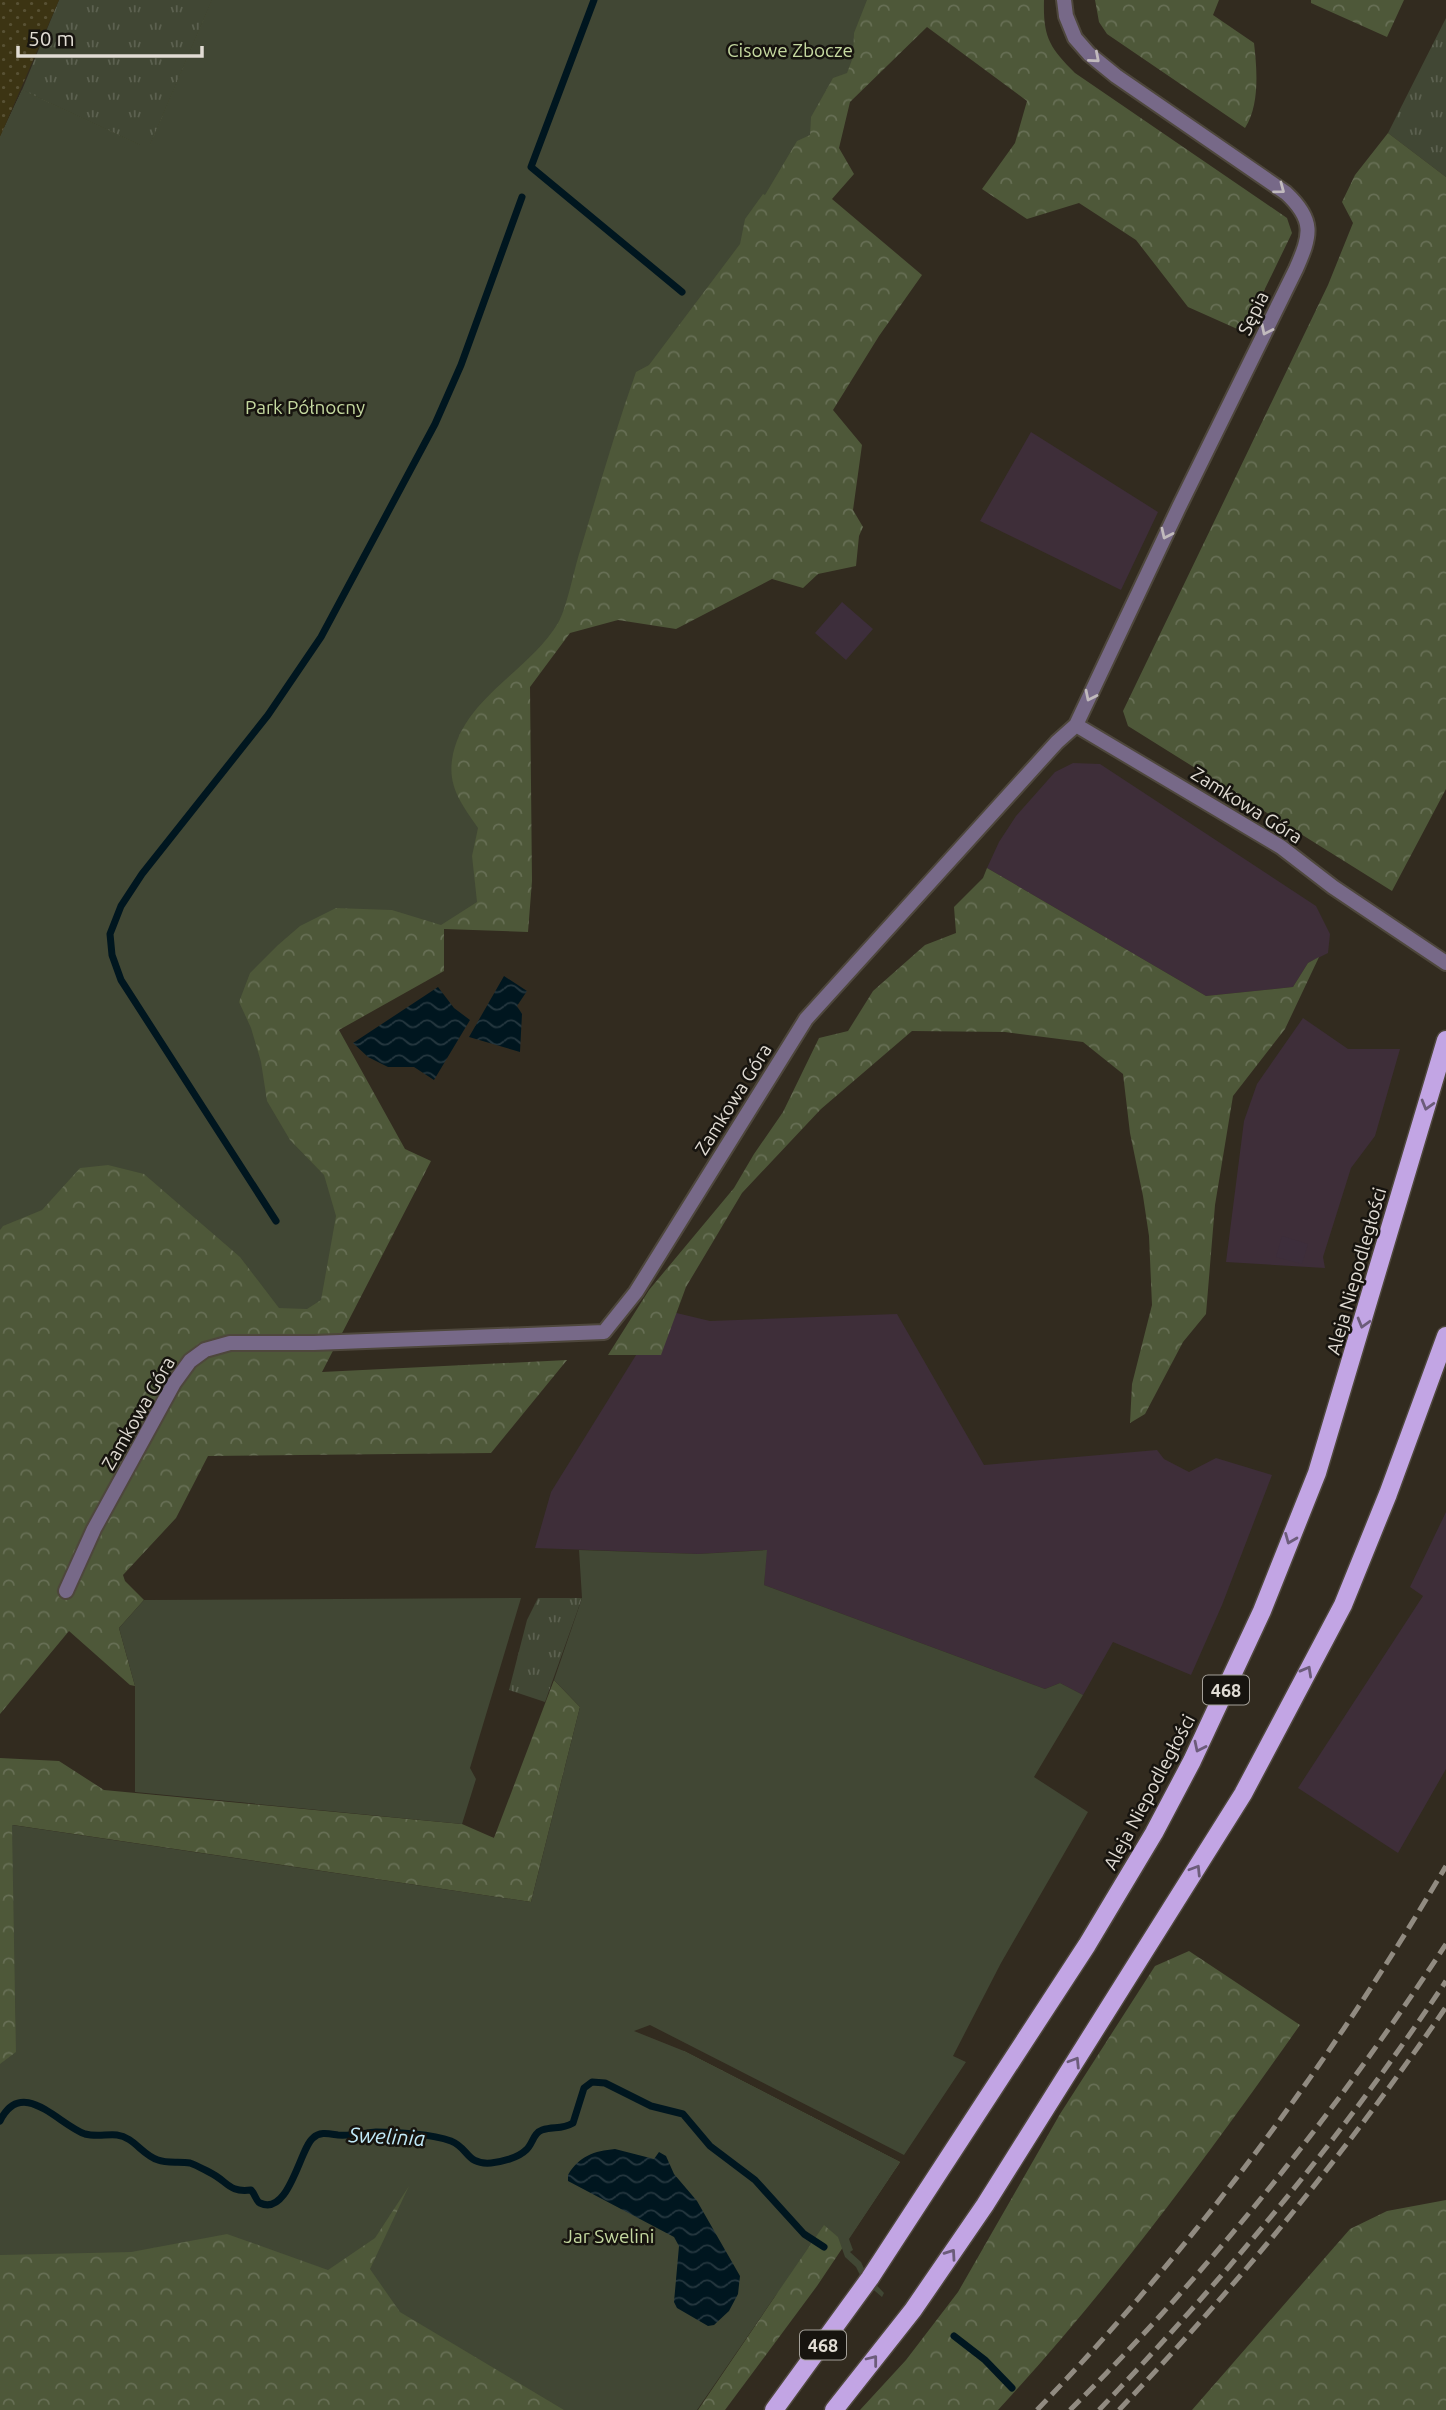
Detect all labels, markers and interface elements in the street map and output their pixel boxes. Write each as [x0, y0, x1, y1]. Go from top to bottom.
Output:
scale bar [18, 14, 201, 58]
text: 50 m [28, 26, 75, 50]
park label: Cisowe Zbocze [727, 39, 853, 61]
one-way arrow [1086, 50, 1099, 62]
one-way arrow [1272, 181, 1285, 194]
street label: Sępia [1233, 288, 1273, 338]
one-way arrow [1261, 323, 1275, 335]
park label: Park Północny [245, 396, 365, 418]
one-way arrow [1161, 527, 1175, 539]
one-way arrow [1084, 689, 1098, 701]
street label: Zamkowa Góra [1187, 762, 1307, 848]
street label: Zamkowa Góra [690, 1039, 776, 1159]
one-way arrow [1420, 1099, 1435, 1111]
street label: Aleja Niepodległości [1322, 1185, 1390, 1357]
one-way arrow [1356, 1317, 1371, 1329]
street label: Zamkowa Góra [97, 1353, 179, 1473]
one-way arrow [1285, 1532, 1299, 1544]
one-way arrow [1298, 1666, 1312, 1679]
road number: 468 [1203, 1675, 1249, 1704]
street label: Aleja Niepodległości [1099, 1711, 1199, 1873]
one-way arrow [1193, 1740, 1207, 1752]
one-way arrow [1187, 1864, 1200, 1877]
one-way arrow [1066, 2057, 1079, 2070]
water label: Swelinia [347, 2122, 426, 2150]
park label: Jar Swelini [564, 2225, 654, 2247]
one-way arrow [943, 2248, 956, 2261]
road number: 468 [800, 2330, 846, 2360]
one-way arrow [865, 2355, 878, 2367]

